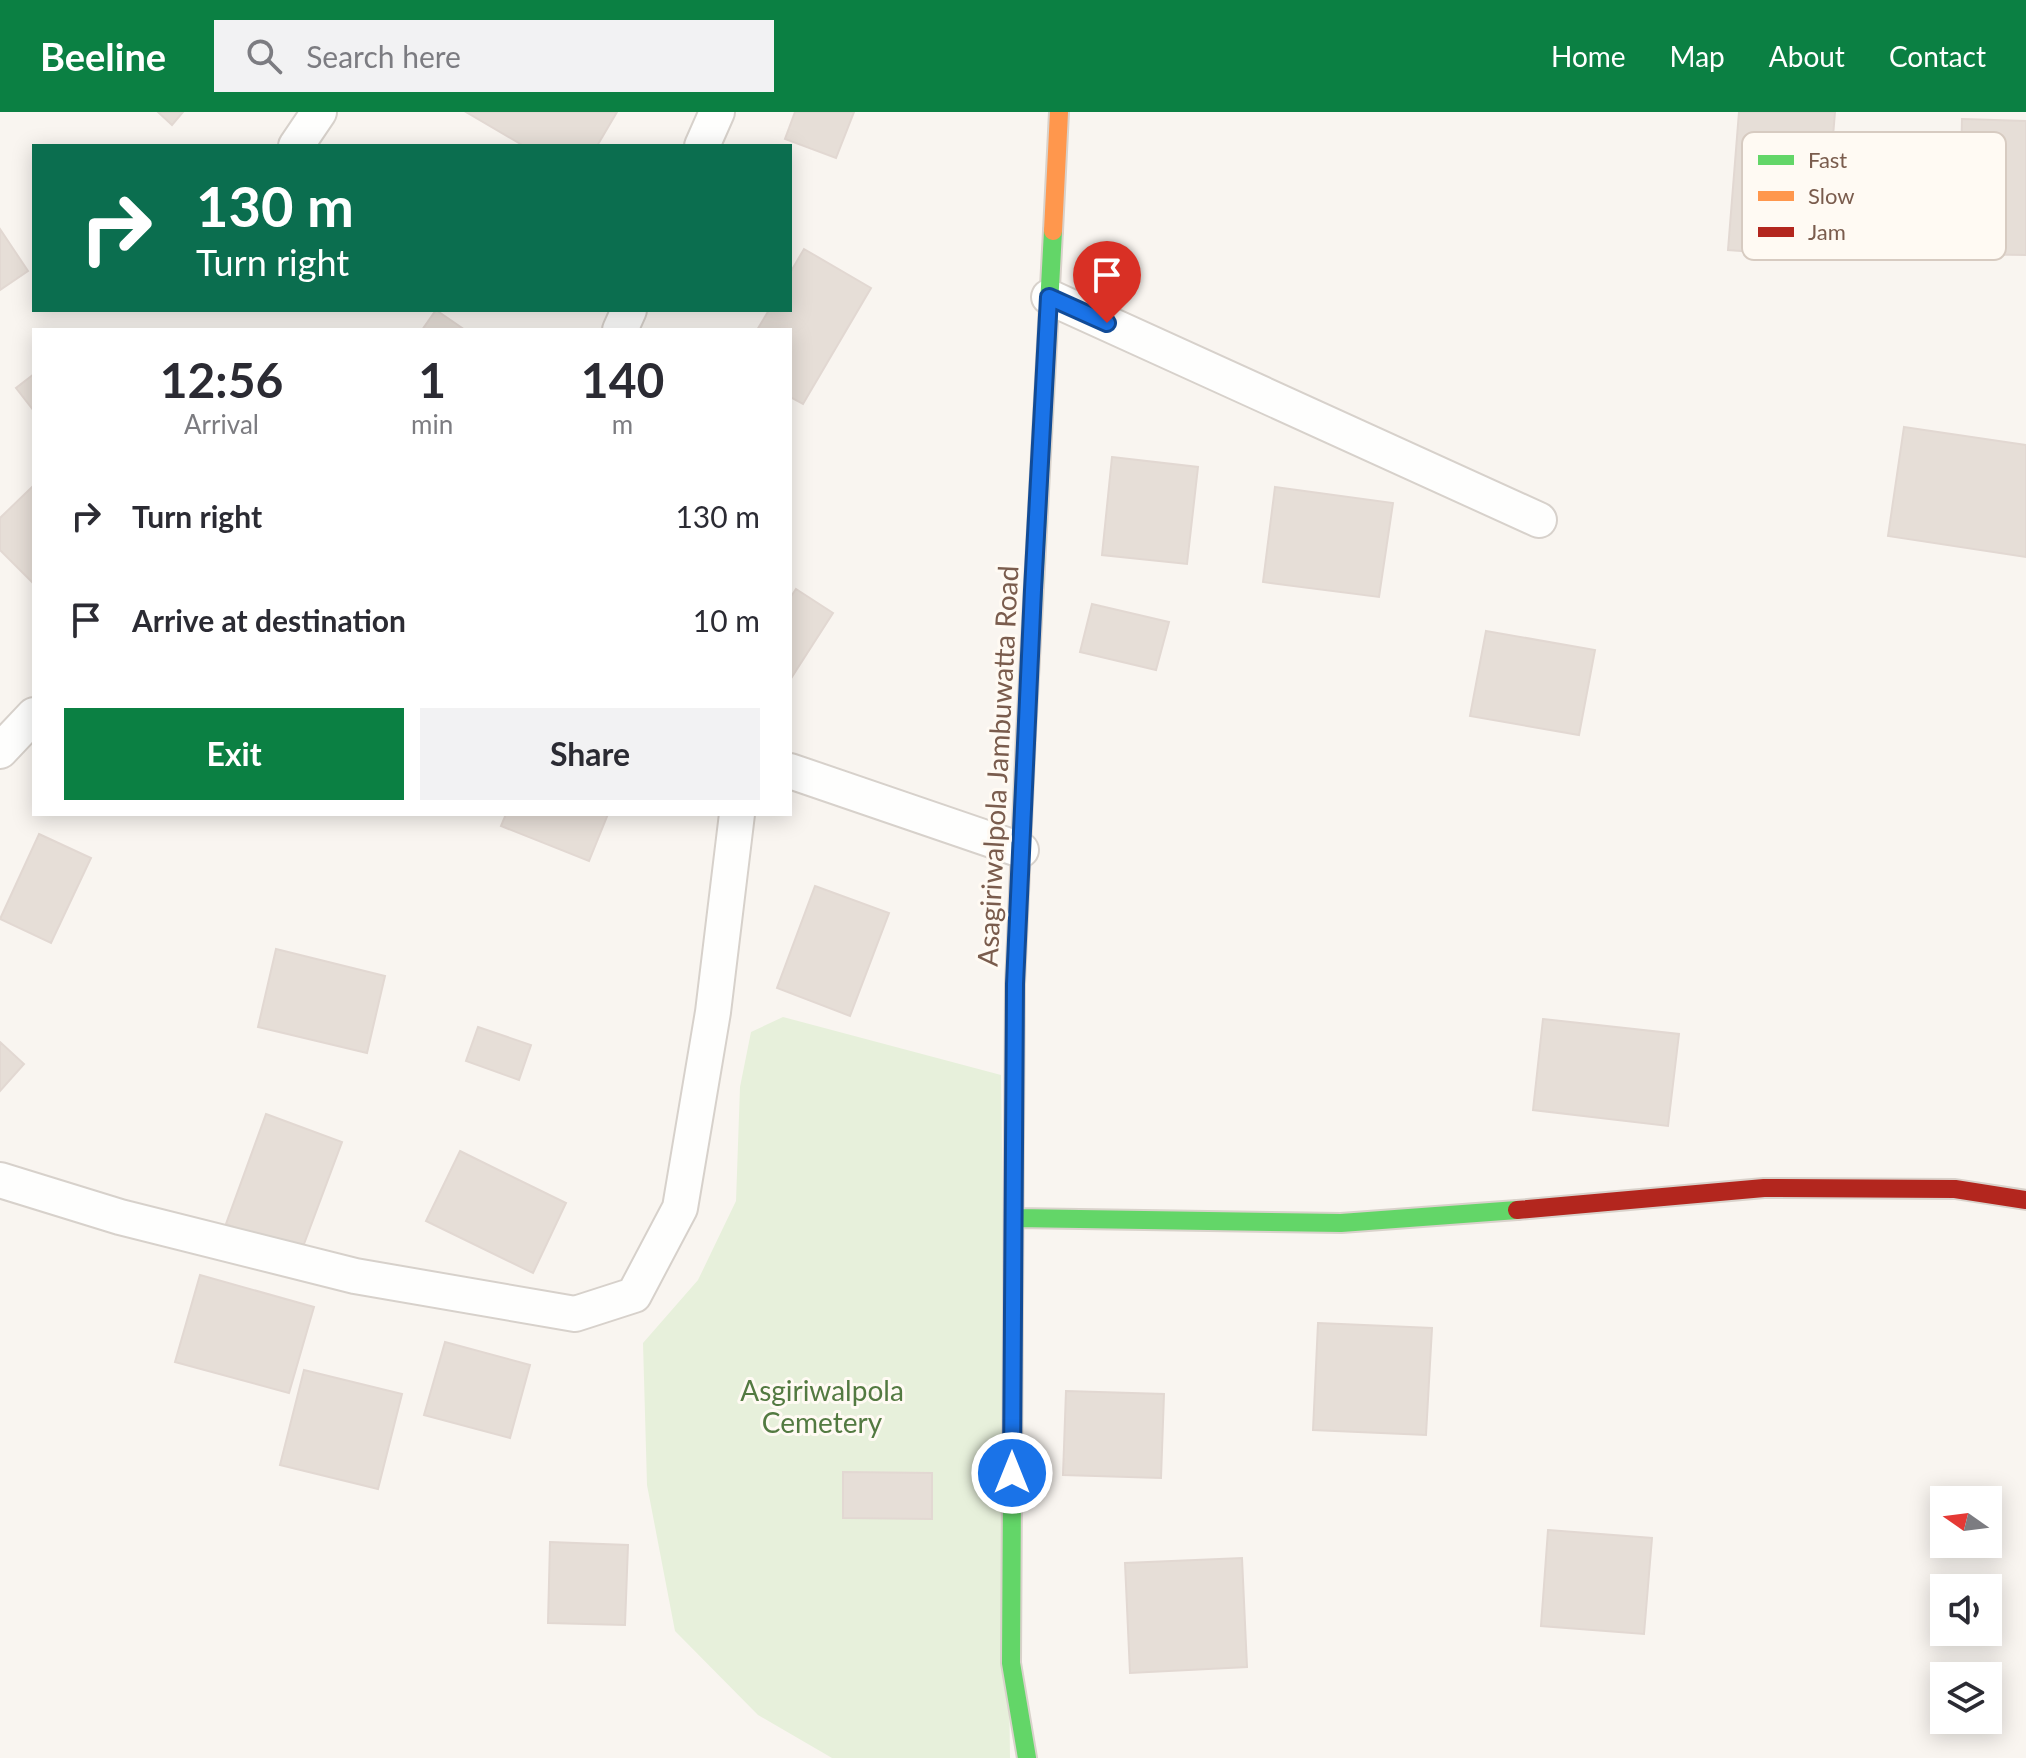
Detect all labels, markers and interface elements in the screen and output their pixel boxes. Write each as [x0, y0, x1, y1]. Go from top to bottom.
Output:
search box [214, 20, 774, 92]
text: Beeline [40, 33, 166, 79]
icon: search [242, 34, 286, 78]
text: Search here [306, 38, 461, 74]
text: Home [1551, 39, 1626, 73]
text: Map [1670, 39, 1725, 73]
text: About [1769, 39, 1845, 73]
text: Contact [1889, 39, 1986, 73]
legend [1742, 132, 2006, 260]
text: Fast [1808, 146, 1847, 173]
text: 130 m [196, 172, 354, 239]
icon: right [64, 176, 168, 280]
text: Slow [1808, 182, 1855, 209]
text: Jam [1808, 218, 1846, 245]
text: Turn right [196, 240, 349, 284]
pin [1073, 241, 1141, 323]
icon: arrive [1085, 253, 1129, 297]
text: 12:56 [160, 351, 283, 408]
text: 1 [418, 351, 446, 408]
text: 140 [581, 351, 664, 408]
text: Arrival [184, 408, 259, 440]
text: min [411, 408, 453, 440]
text: m [612, 408, 633, 440]
icon: right [64, 494, 108, 538]
text: Turn right [132, 498, 262, 534]
text: 130 m [675, 498, 760, 534]
street label: Asagiriwalpola Jambuwatta Road [970, 565, 1024, 967]
icon: arrive [64, 598, 108, 642]
text: Arrive at destination [132, 602, 406, 638]
text: 10 m [693, 602, 760, 638]
button: Exit [64, 708, 404, 800]
button: Share [420, 708, 760, 800]
park label: Asgiriwalpola Cemetery [740, 1373, 904, 1439]
position arrow [970, 1431, 1054, 1515]
north arrow [1930, 1486, 2002, 1558]
map controls [1930, 1486, 2002, 1734]
button: sound [1930, 1574, 2002, 1646]
button: layers [1930, 1662, 2002, 1734]

